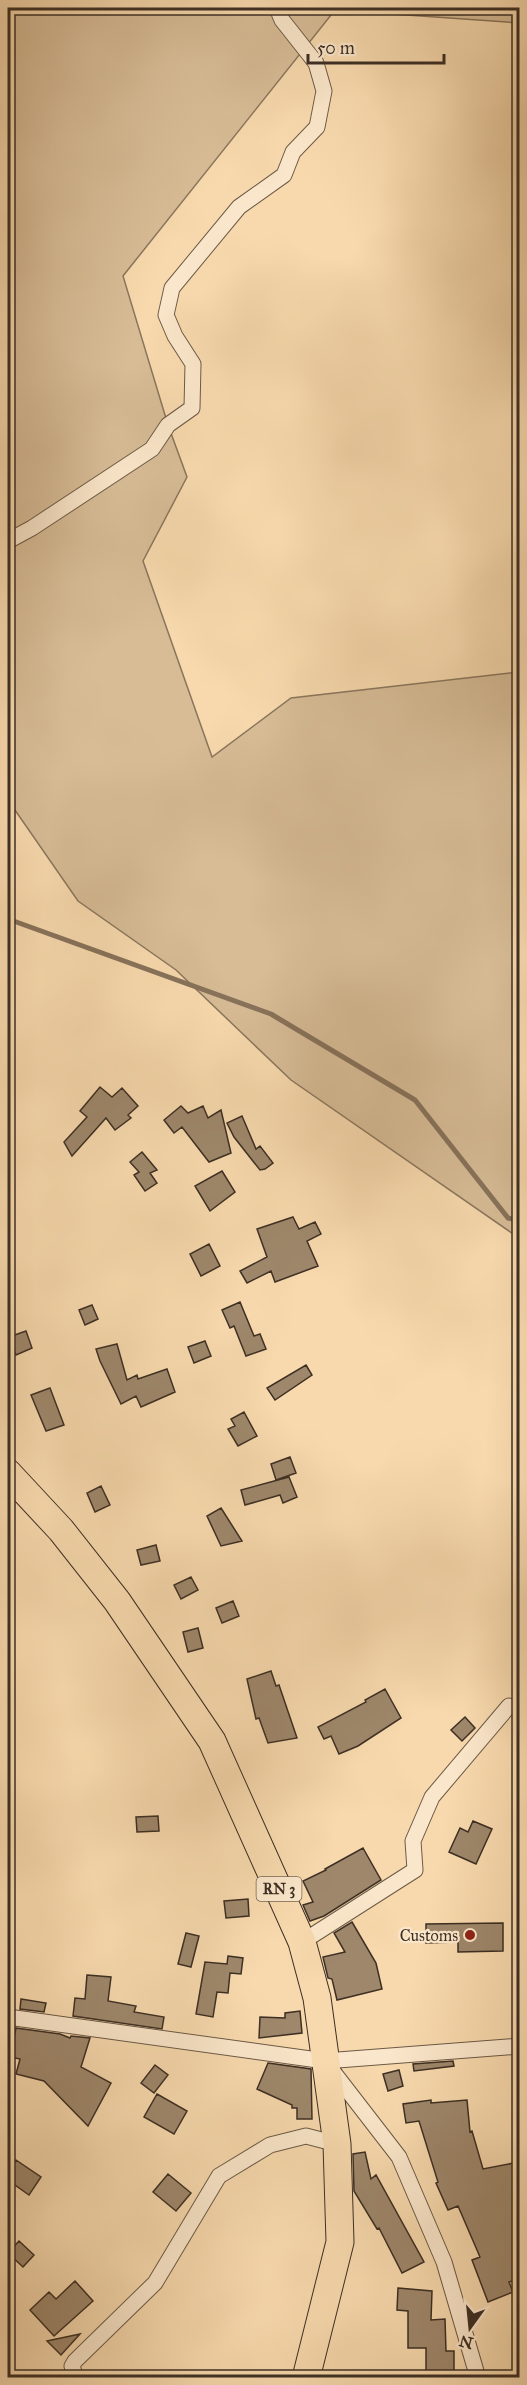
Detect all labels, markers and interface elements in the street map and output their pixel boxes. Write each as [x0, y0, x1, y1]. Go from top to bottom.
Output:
scale bar [308, 27, 444, 65]
text: 50 m [317, 37, 355, 59]
road number: RN 3 [256, 1877, 302, 1901]
place label: Customs [400, 1926, 458, 1945]
marker: Customs [463, 1928, 477, 1942]
north arrow [440, 2298, 500, 2358]
text: N [457, 2331, 475, 2353]

